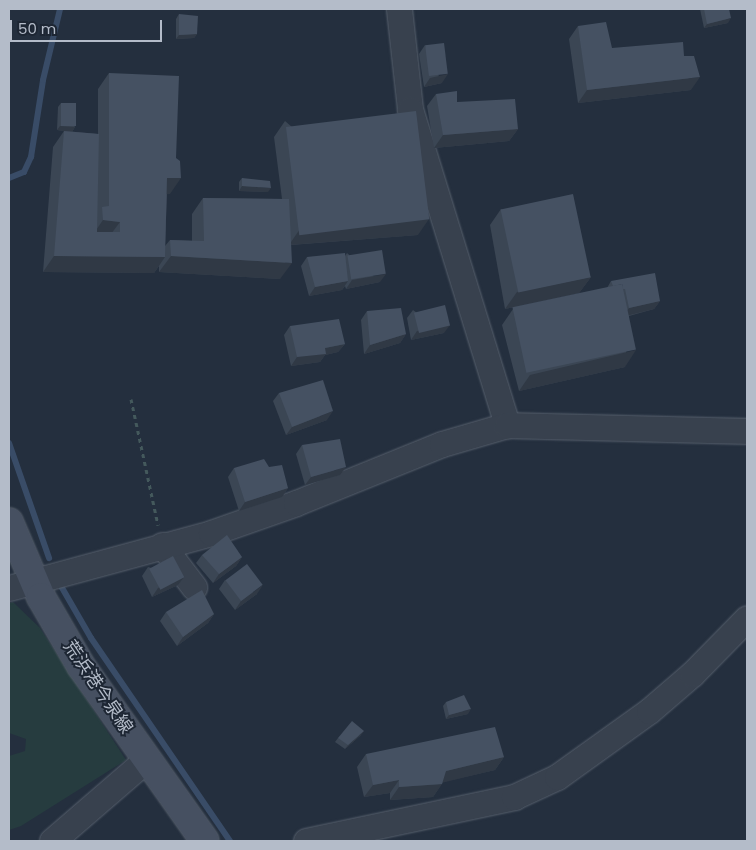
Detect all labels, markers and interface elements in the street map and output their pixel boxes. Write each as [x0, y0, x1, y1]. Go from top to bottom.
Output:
scale bar [12, 10, 165, 42]
text: 50 m [18, 18, 56, 39]
street label: 荒浜港今泉線 [59, 636, 137, 738]

